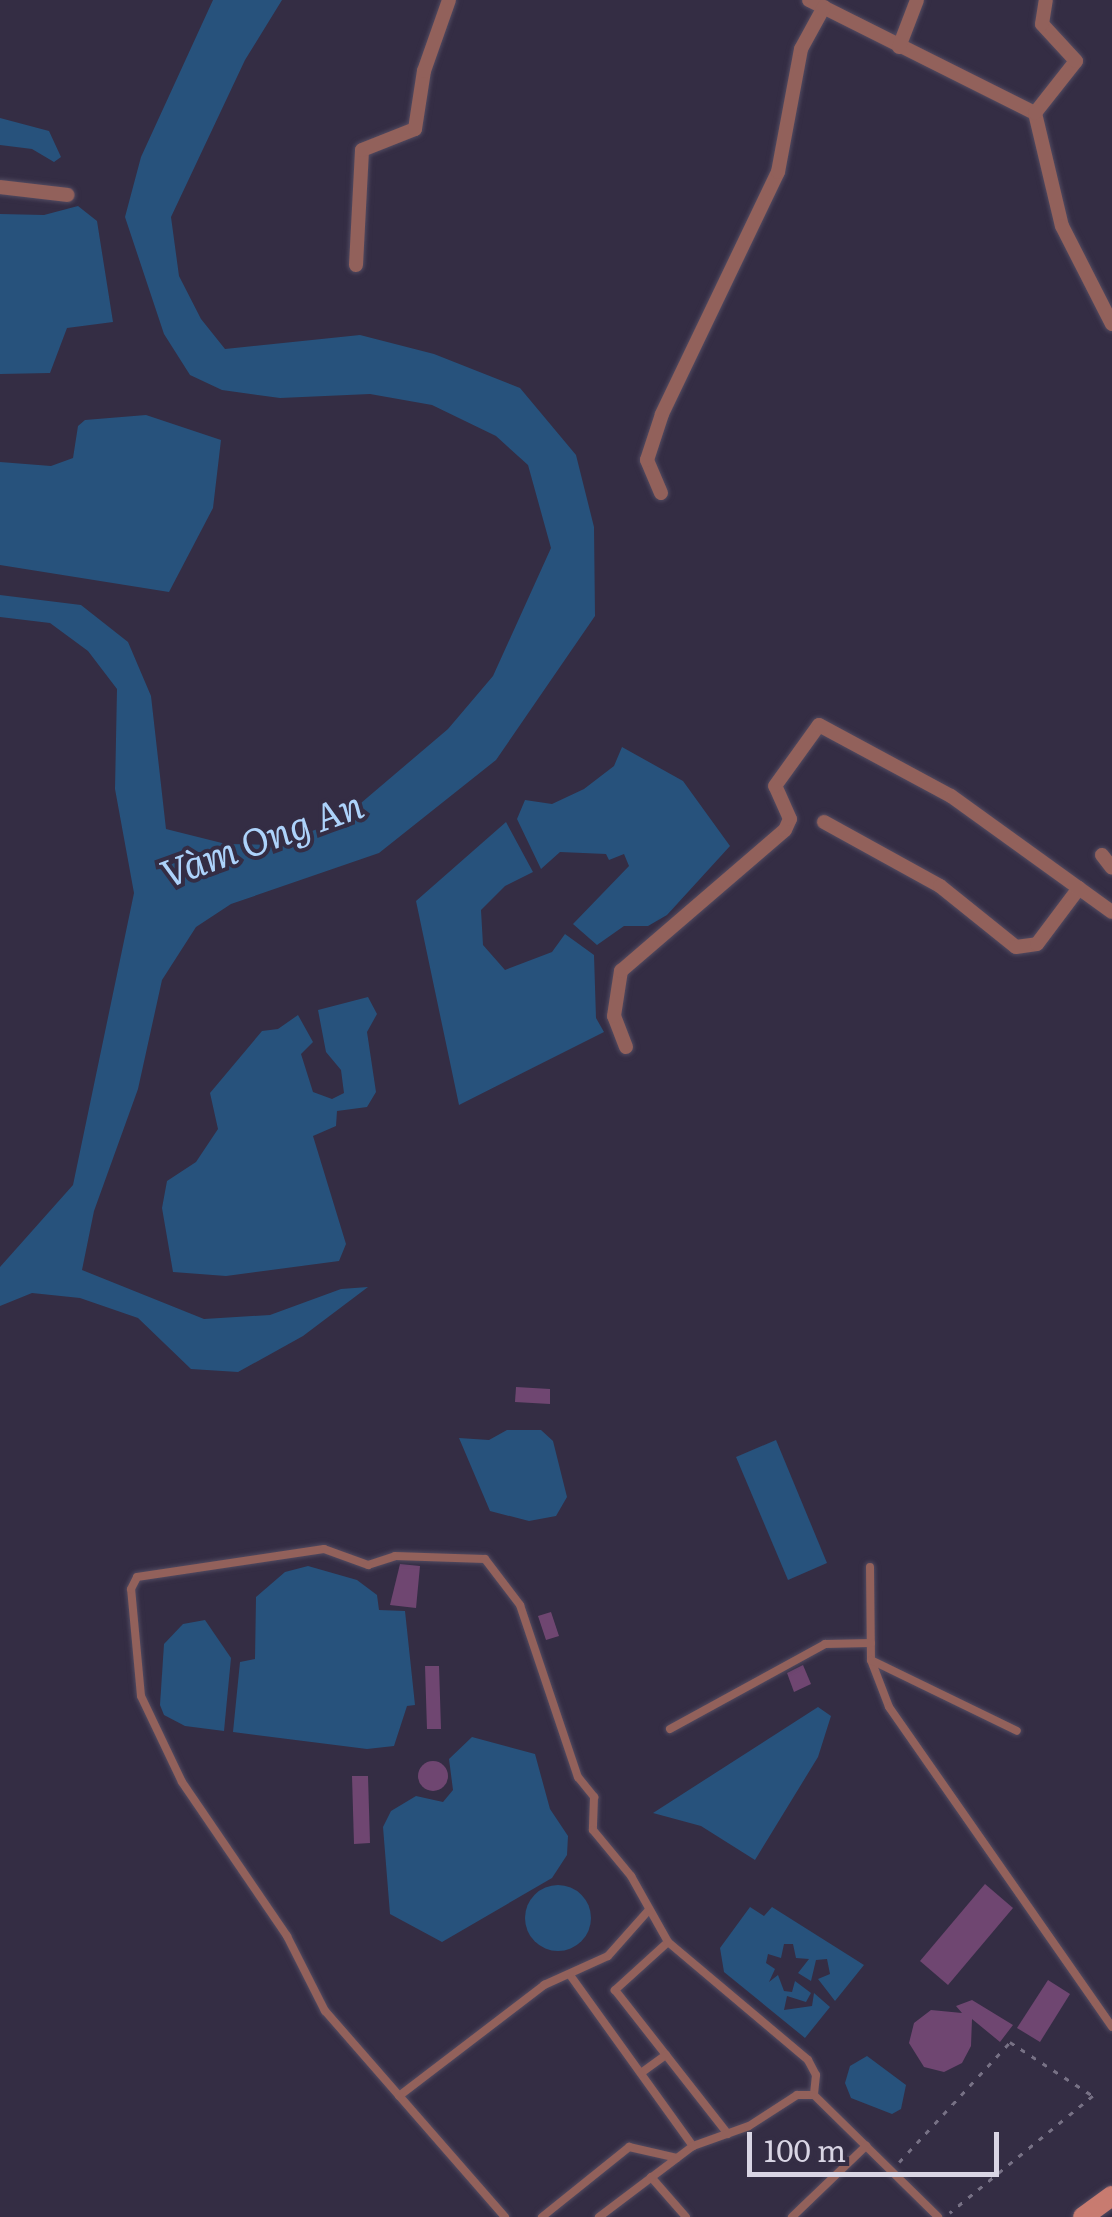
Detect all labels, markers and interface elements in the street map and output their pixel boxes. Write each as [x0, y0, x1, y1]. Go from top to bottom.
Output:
water label: Vàm Ong An [154, 779, 368, 895]
scale bar [752, 2112, 1004, 2174]
text: 100 m [764, 2127, 846, 2171]

